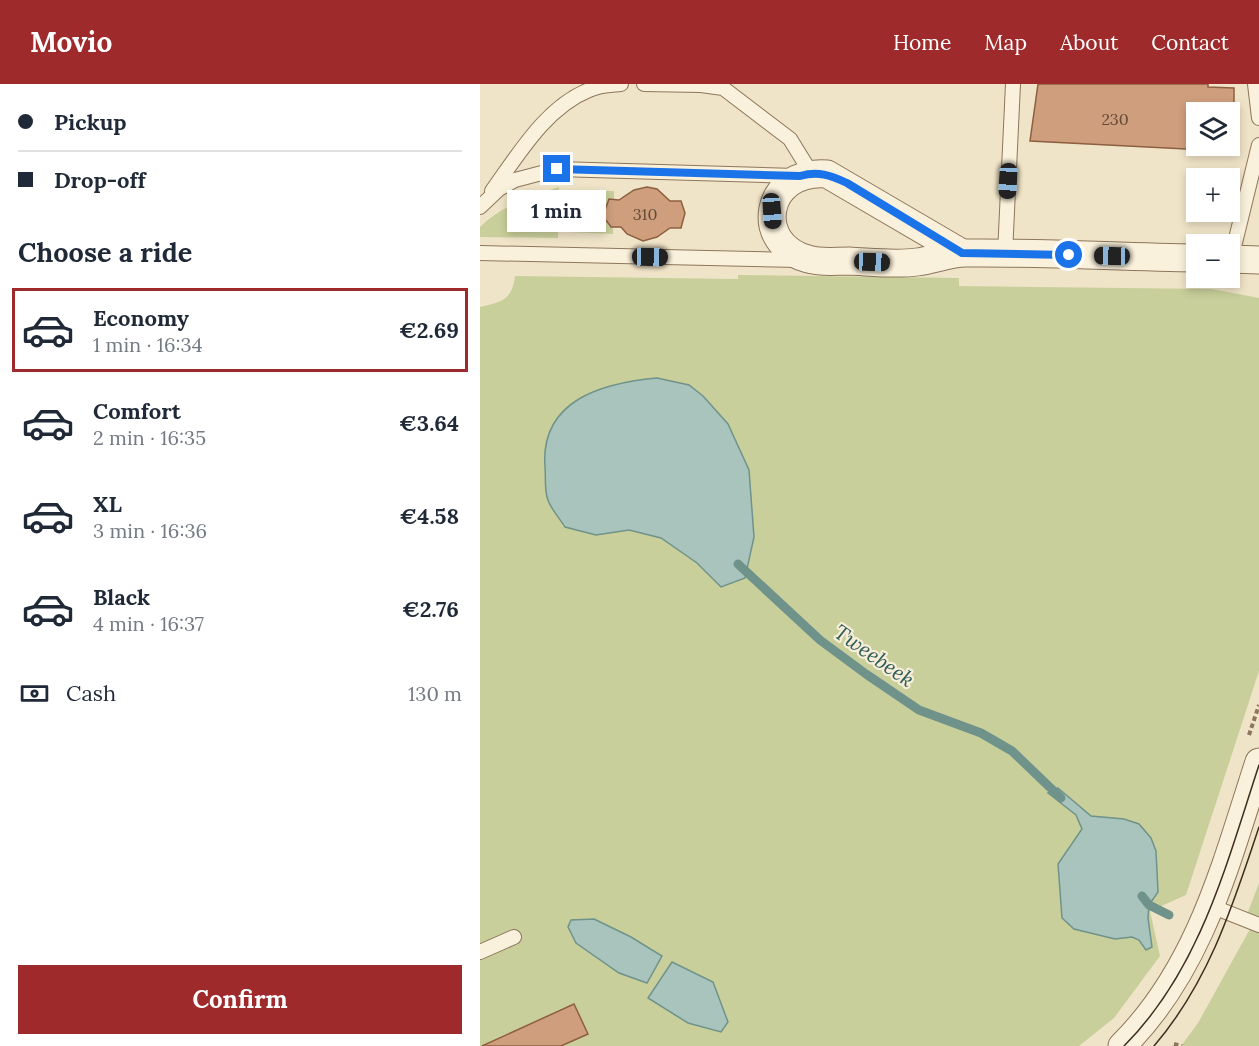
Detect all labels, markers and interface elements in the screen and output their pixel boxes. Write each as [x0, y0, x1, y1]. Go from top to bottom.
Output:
text: Movio [30, 24, 112, 60]
text: Home [893, 29, 951, 56]
text: Map [984, 29, 1027, 56]
text: About [1060, 29, 1118, 56]
text: Contact [1151, 29, 1229, 56]
map controls [1186, 102, 1240, 288]
button: layers [1186, 102, 1240, 156]
text: Pickup [54, 108, 127, 136]
house number: 230 [1101, 109, 1129, 129]
route end [543, 155, 570, 182]
car [998, 163, 1018, 199]
text: Drop-off [54, 166, 146, 194]
button: + [1186, 168, 1240, 222]
callout: 1 min [508, 190, 607, 232]
car [762, 192, 782, 230]
text: 1 min [531, 198, 582, 223]
house number: 310 [633, 204, 657, 224]
button: − [1186, 234, 1240, 288]
text: Choose a ride [18, 235, 192, 269]
route start [1055, 241, 1082, 268]
car [1094, 247, 1130, 265]
car [632, 248, 668, 266]
car [854, 252, 890, 272]
icon: car [21, 303, 75, 357]
text: Economy [93, 304, 189, 332]
text: €2.69 [399, 316, 459, 344]
text: 1 min · 16:34 [93, 332, 203, 357]
icon: car [21, 396, 75, 450]
text: Comfort [93, 397, 181, 425]
text: €3.64 [399, 409, 459, 437]
text: 2 min · 16:35 [93, 425, 206, 450]
icon: car [21, 489, 75, 543]
text: XL [93, 490, 122, 518]
text: €4.58 [400, 502, 459, 530]
text: 3 min · 16:36 [93, 518, 207, 543]
icon: car [21, 582, 75, 636]
text: Black [93, 583, 150, 611]
text: €2.76 [402, 595, 459, 623]
text: 4 min · 16:37 [93, 611, 204, 636]
water label: Tweebeek [829, 618, 920, 693]
icon: cash [18, 677, 51, 710]
text: Cash [66, 679, 116, 707]
text: 130 m [408, 681, 462, 706]
button: Confirm [18, 965, 462, 1034]

